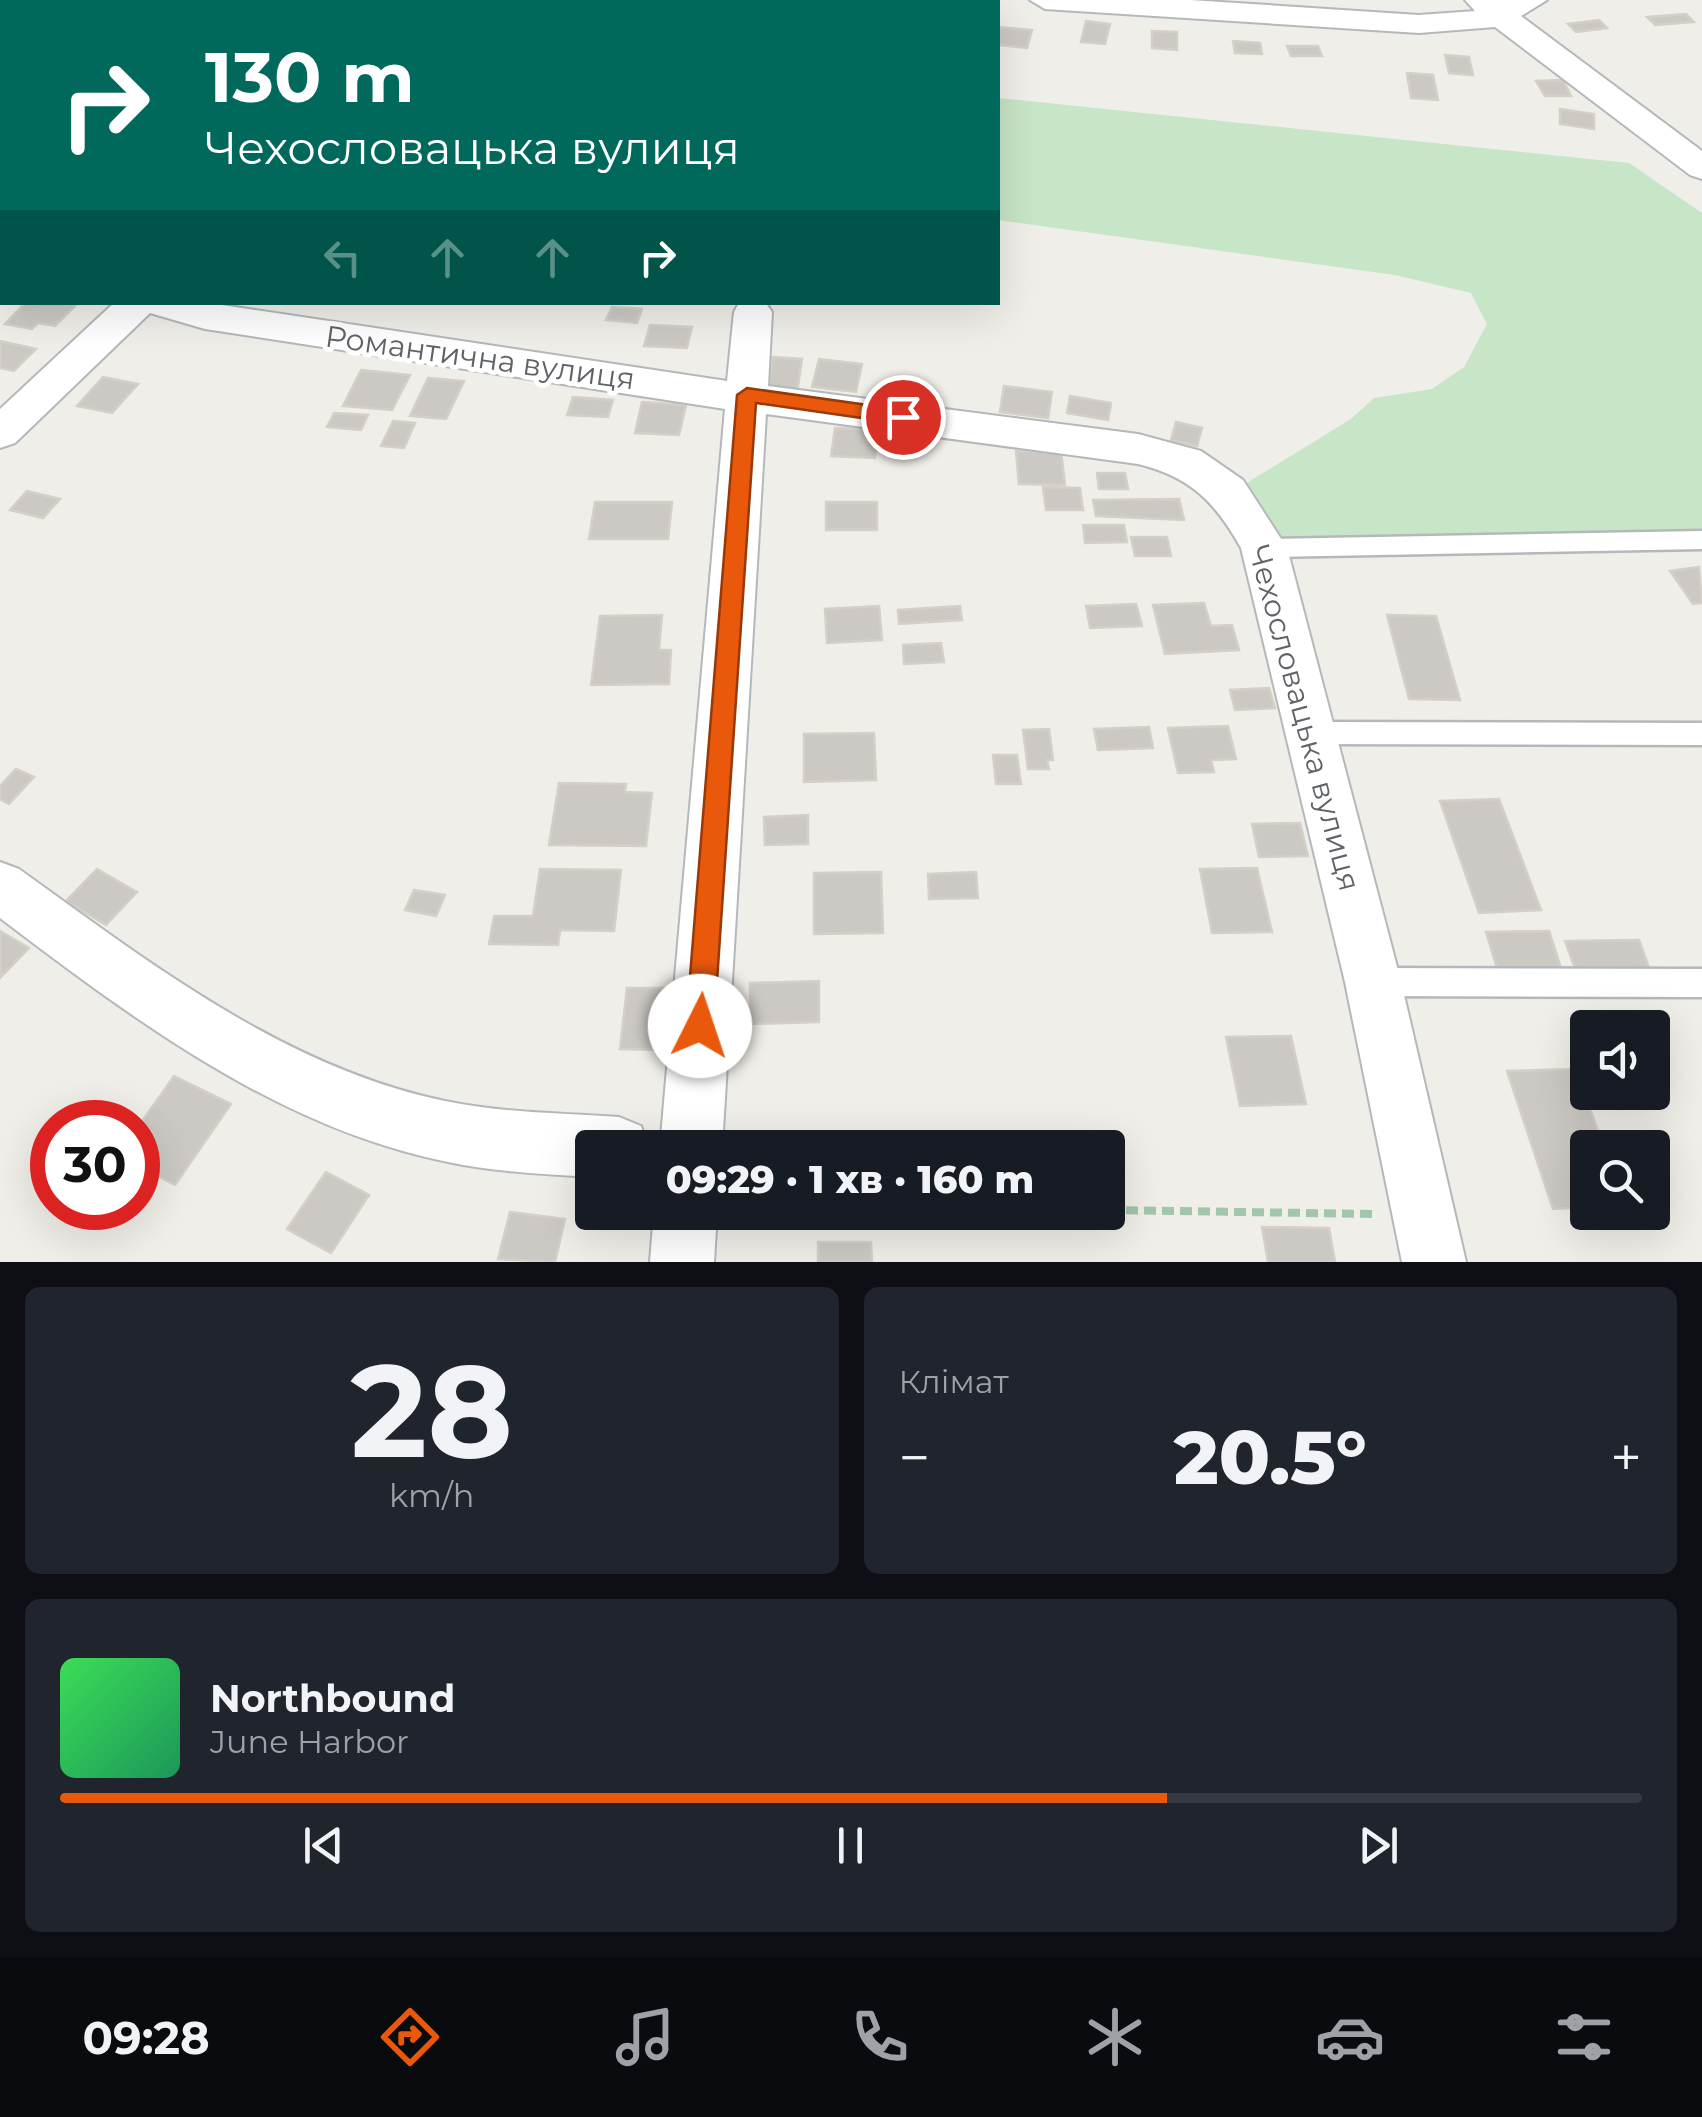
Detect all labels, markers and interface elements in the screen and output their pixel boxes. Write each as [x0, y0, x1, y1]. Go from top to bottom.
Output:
text: 130 m [205, 34, 415, 120]
icon: right [40, 40, 170, 170]
text: Чехословацька вулиця [205, 120, 740, 175]
icon: left [315, 230, 370, 285]
icon: ahead [420, 230, 475, 285]
icon: ahead [525, 230, 580, 285]
icon: right [630, 230, 685, 285]
street label: Романтична вулиця [323, 317, 637, 398]
pin [861, 375, 946, 460]
icon: arrive [876, 390, 931, 445]
street label: Чехословацька вулиця [1240, 541, 1368, 895]
position arrow [648, 974, 752, 1078]
map controls [1570, 1010, 1670, 1230]
button: sound [1570, 1010, 1670, 1110]
speed limit sign: 30 [30, 1100, 160, 1230]
button: search [1570, 1130, 1670, 1230]
text: 09:29 · 1 хв · 160 m [666, 1156, 1034, 1203]
text: 28 [350, 1331, 513, 1490]
text: Клімат [899, 1362, 1009, 1401]
text: 20.5° [1174, 1411, 1367, 1503]
text: − [899, 1424, 930, 1491]
text: + [1610, 1424, 1642, 1491]
text: km/h [389, 1476, 474, 1515]
text: Northbound [210, 1675, 455, 1722]
text: June Harbor [210, 1722, 409, 1761]
icon: previous [296, 1818, 351, 1873]
icon: pause [823, 1818, 878, 1873]
icon: next [1351, 1818, 1406, 1873]
icon: directions [375, 2002, 445, 2072]
icon: music [610, 2002, 680, 2072]
icon: phone [845, 2002, 915, 2072]
icon: climate [1080, 2002, 1150, 2072]
icon: car [1315, 2002, 1385, 2072]
icon: filters [1549, 2002, 1619, 2072]
text: 09:28 [82, 2010, 210, 2065]

